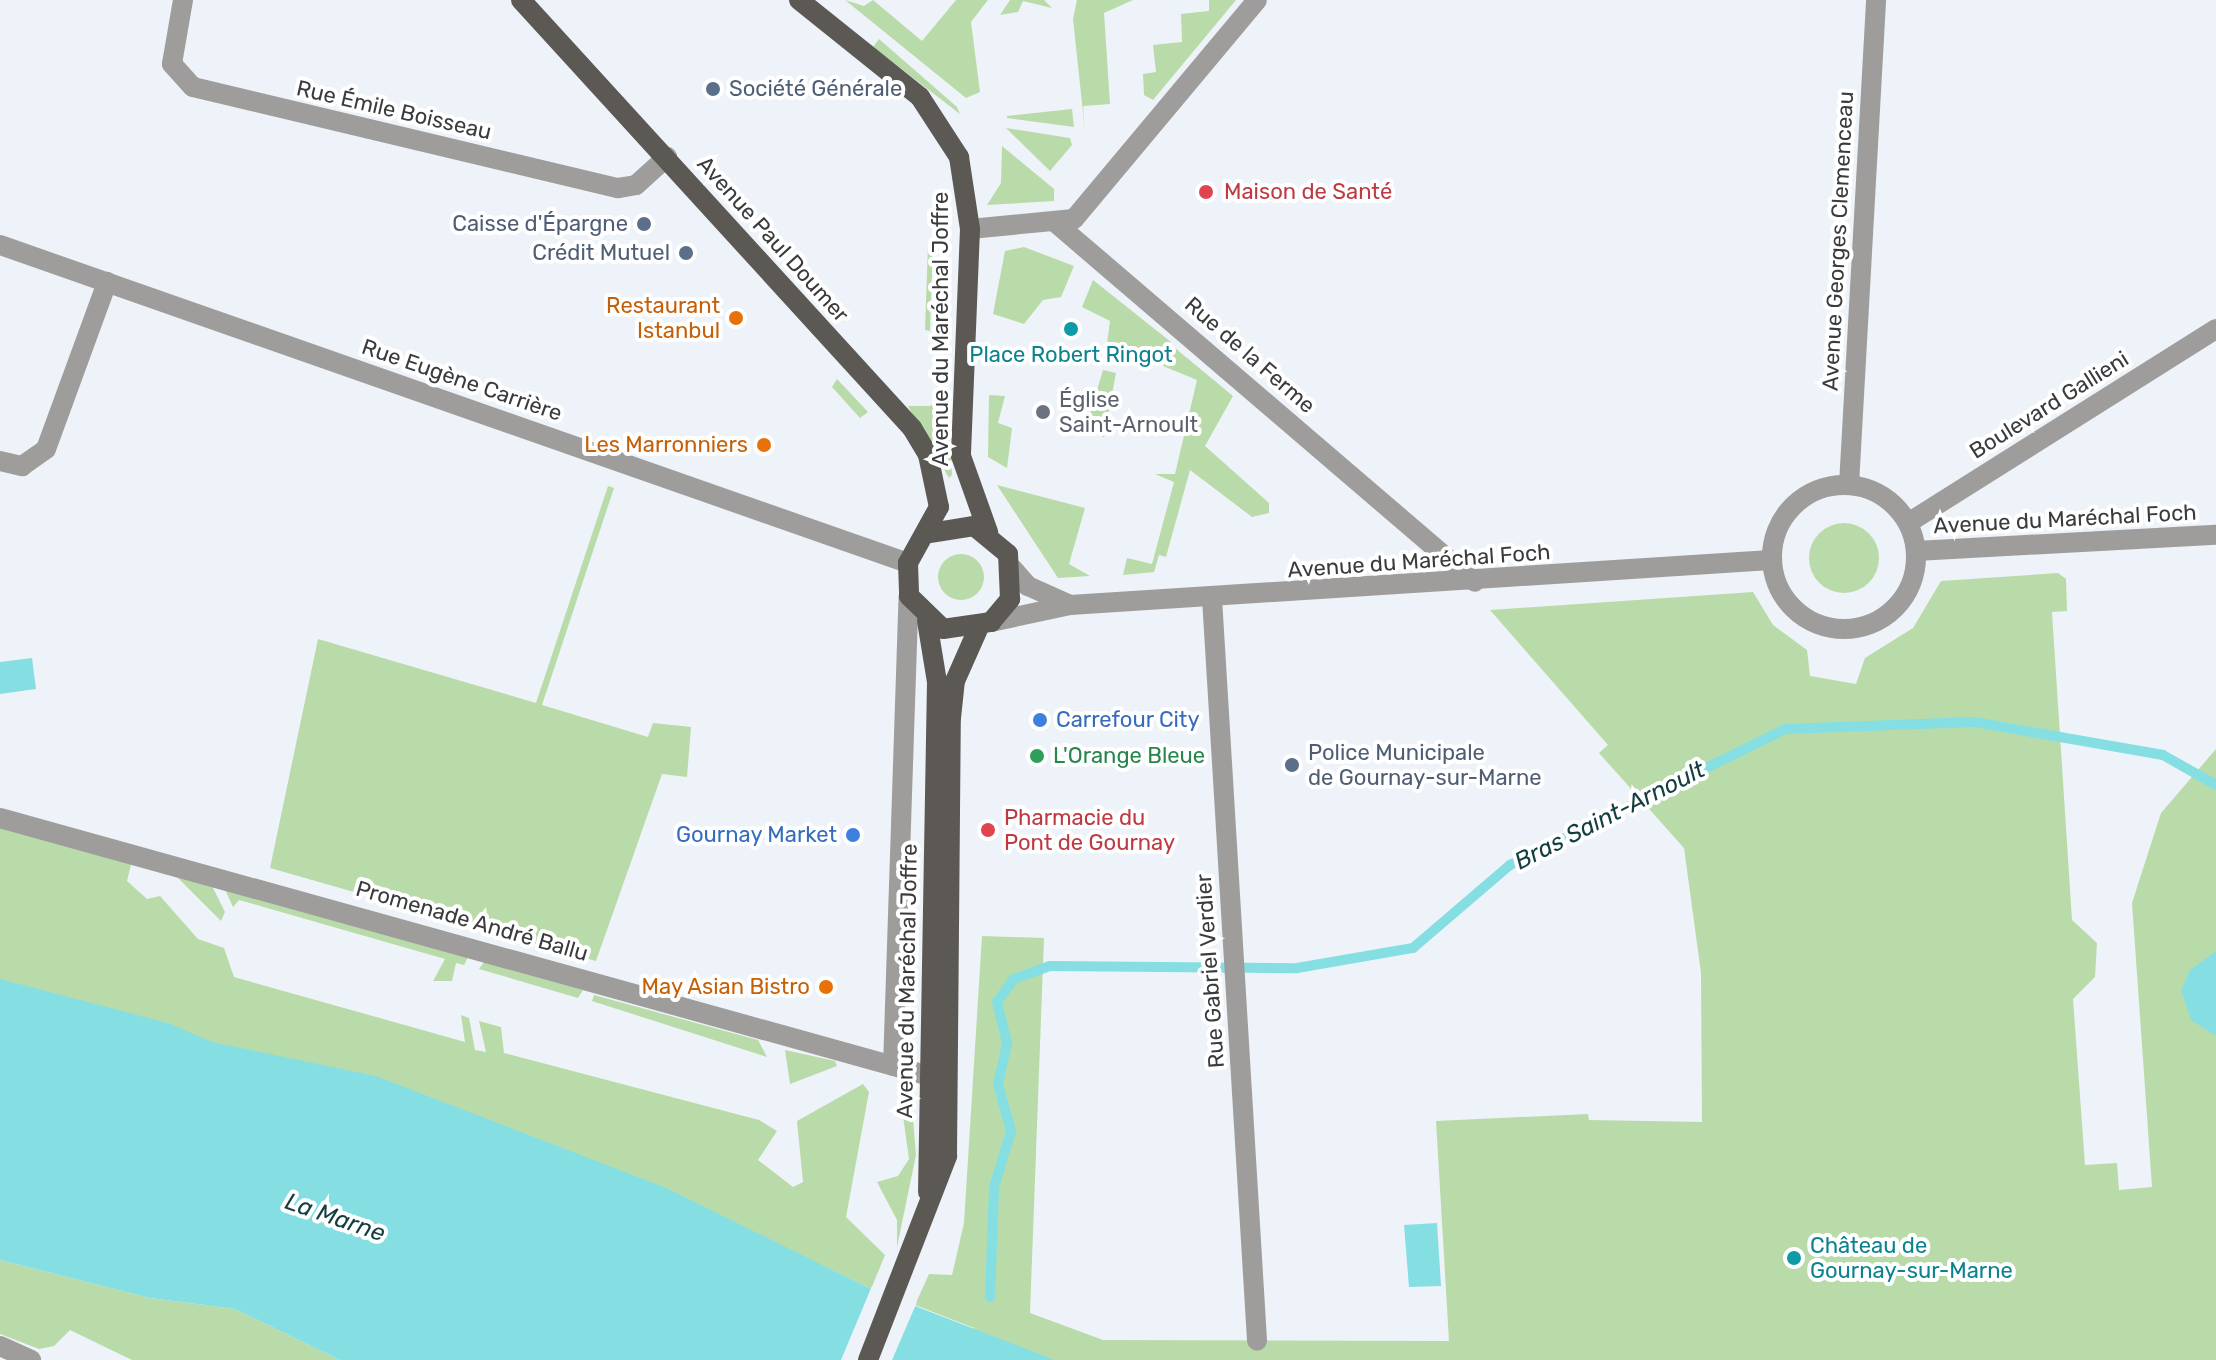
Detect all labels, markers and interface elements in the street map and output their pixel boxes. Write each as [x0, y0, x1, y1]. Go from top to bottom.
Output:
street label: Rue Émile Boisseau [294, 75, 494, 145]
place label: Société Générale [729, 76, 902, 102]
marker: Société Générale [704, 80, 722, 98]
street label: Avenue Georges Clemenceau [1817, 91, 1859, 391]
street label: Avenue Paul Doumer [692, 151, 854, 327]
place label: Maison de Santé [1224, 179, 1392, 205]
marker: Maison de Santé [1195, 181, 1217, 203]
street label: Avenue du Maréchal Joffre [928, 192, 954, 466]
place label: Caisse d'Épargne [452, 211, 628, 237]
marker: Caisse d'Épargne [635, 215, 653, 233]
place label: Crédit Mutuel [532, 240, 670, 266]
marker: Crédit Mutuel [677, 244, 695, 262]
street label: Rue de la Ferme [1179, 291, 1321, 419]
place label: Restaurant Istanbul [606, 292, 720, 344]
marker: Restaurant Istanbul [727, 309, 745, 327]
marker: Place Robert Ringot [1062, 320, 1080, 338]
street label: Rue Eugène Carrière [358, 333, 566, 427]
place label: Place Robert Ringot [969, 342, 1173, 368]
street label: Boulevard Gallieni [1965, 345, 2133, 465]
place label: Église Saint-Arnoult [1059, 386, 1198, 438]
marker: Église Saint-Arnoult [1034, 403, 1052, 421]
place label: Les Marronniers [584, 432, 748, 458]
marker: Les Marronniers [755, 436, 773, 454]
street label: Avenue du Maréchal Foch [1933, 499, 2197, 539]
street label: Avenue du Maréchal Foch [1287, 539, 1551, 583]
place label: Carrefour City [1056, 707, 1200, 733]
marker: Carrefour City [1031, 711, 1049, 729]
place label: Police Municipale de Gournay-sur-Marne [1308, 739, 1542, 790]
place label: L'Orange Bleue [1053, 743, 1205, 769]
marker: L'Orange Bleue [1028, 747, 1046, 765]
marker: Police Municipale de Gournay-sur-Marne [1283, 756, 1301, 774]
water label: Bras Saint-Arnoult [1510, 756, 1710, 876]
place label: Pharmacie du Pont de Gournay [1004, 804, 1175, 856]
marker: Pharmacie du Pont de Gournay [979, 821, 997, 839]
place label: Gournay Market [675, 822, 837, 848]
marker: Gournay Market [844, 826, 862, 844]
street label: Avenue du Maréchal Joffre [891, 843, 923, 1119]
street label: Rue Gabriel Verdier [1190, 873, 1230, 1069]
street label: Promenade André Ballu [353, 875, 591, 967]
place label: May Asian Bistro [640, 974, 810, 1000]
marker: May Asian Bistro [817, 978, 835, 996]
water label: La Marne [281, 1188, 389, 1248]
place label: Château de Gournay-sur-Marne [1810, 1232, 2013, 1284]
marker: Château de Gournay-sur-Marne [1785, 1249, 1803, 1267]

